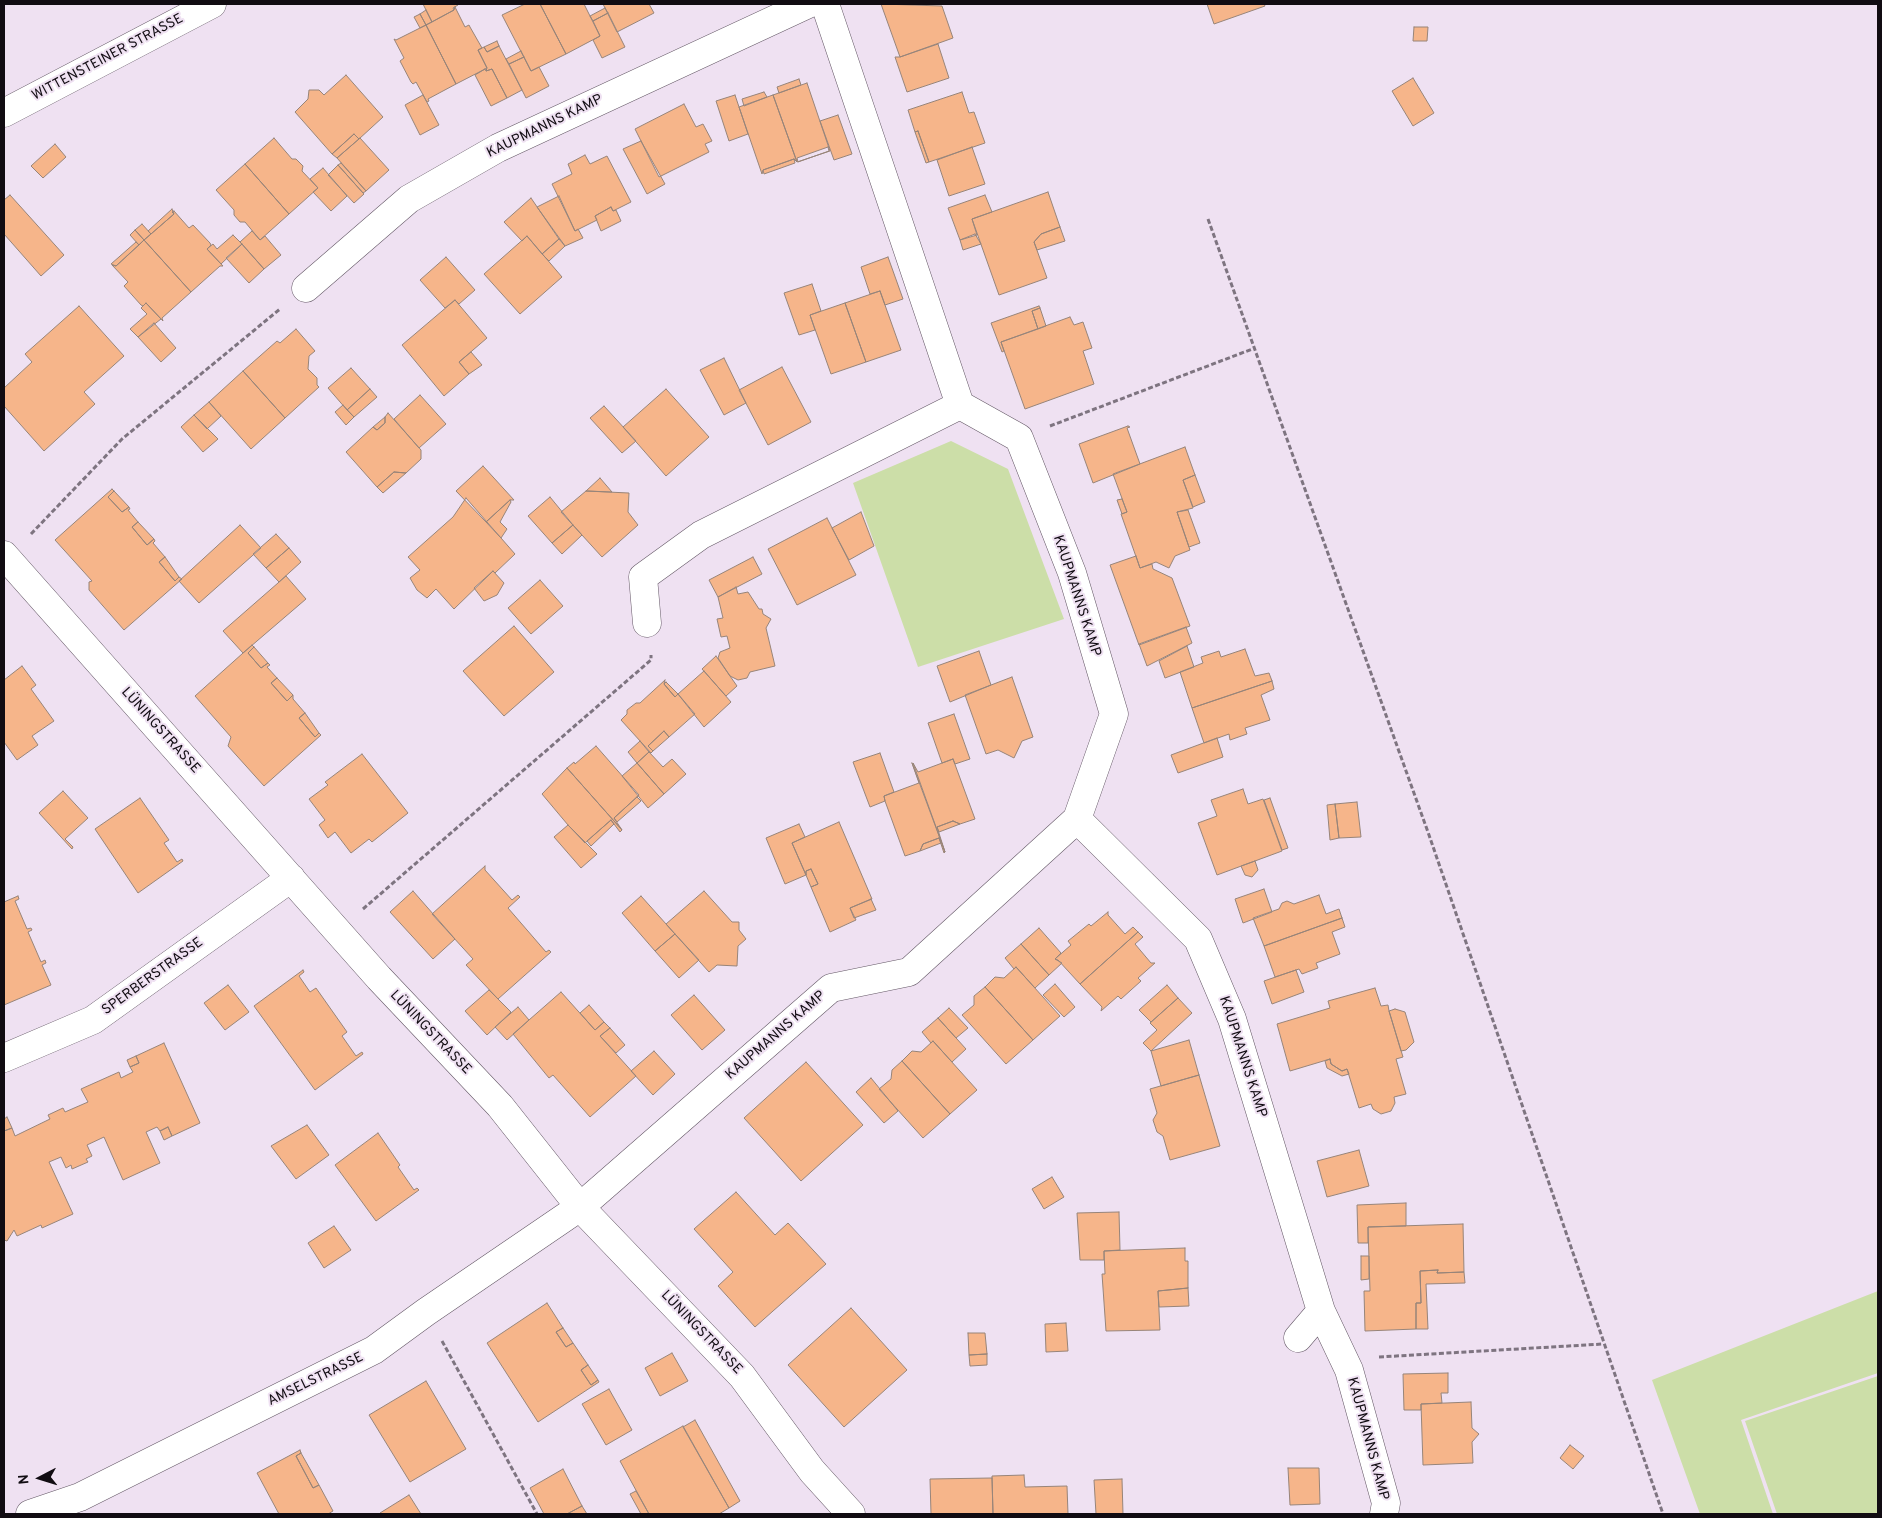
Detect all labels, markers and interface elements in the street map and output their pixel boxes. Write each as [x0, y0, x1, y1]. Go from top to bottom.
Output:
street label: WITTENSTEINER STRASSE [30, 11, 186, 105]
street label: KAUPMANNS KAMP [484, 92, 606, 162]
street label: KAUPMANNS KAMP [1048, 533, 1104, 659]
street label: LÜNINGSTRASSE [117, 684, 203, 778]
street label: SPERBERSTRASSE [99, 935, 207, 1019]
street label: LÜNINGSTRASSE [386, 988, 474, 1078]
street label: KAUPMANNS KAMP [723, 988, 829, 1084]
street label: KAUPMANNS KAMP [1214, 994, 1270, 1120]
street label: LÜNINGSTRASSE [657, 1288, 745, 1378]
street label: AMSELSTRASSE [265, 1350, 367, 1410]
street label: KAUPMANNS KAMP [1342, 1376, 1392, 1502]
north arrow [15, 1453, 65, 1503]
text: N [16, 1474, 33, 1485]

